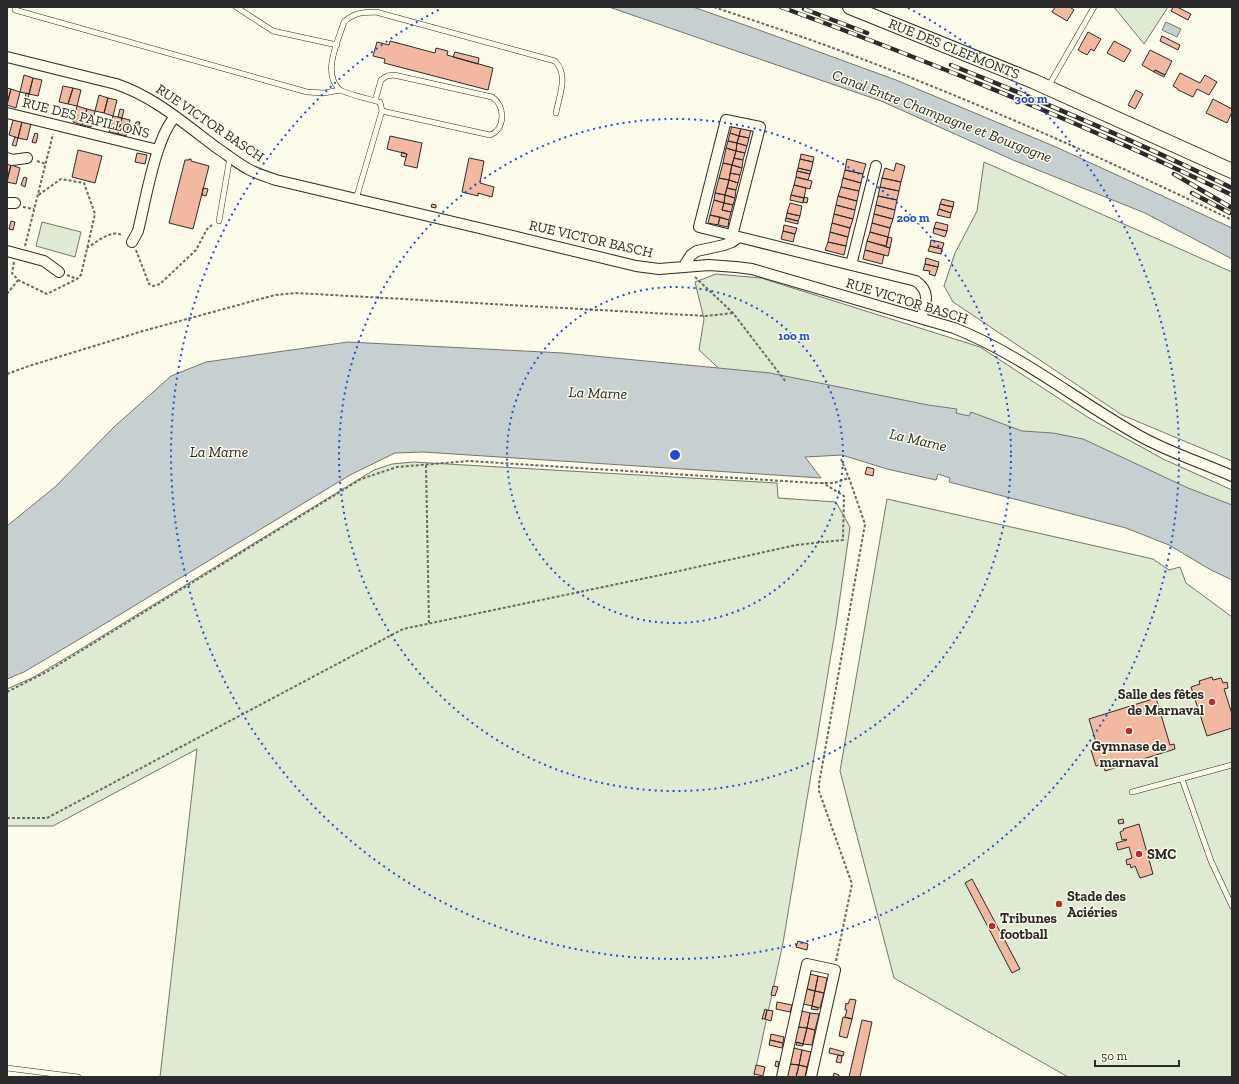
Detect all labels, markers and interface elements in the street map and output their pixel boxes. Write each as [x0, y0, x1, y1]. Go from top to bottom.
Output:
street label: RUE DES CLEFMONTS [886, 15, 1022, 83]
water label: Canal Entre Champagne et Bourgogne [830, 66, 1054, 166]
street label: RUE VICTOR BASCH [153, 81, 267, 165]
text: 300 m [1015, 92, 1048, 106]
street label: RUE DES PAPILLONS [21, 94, 151, 142]
text: 200 m [896, 211, 930, 225]
street label: RUE VICTOR BASCH [527, 216, 655, 262]
street label: RUE VICTOR BASCH [844, 274, 970, 328]
text: 100 m [778, 329, 810, 343]
water label: La Marne [568, 383, 628, 403]
water label: La Marne [888, 425, 948, 455]
water label: La Marne [190, 443, 248, 461]
centre of rings [668, 448, 682, 462]
place label: Salle des fêtes de Marnaval [1118, 686, 1205, 719]
marker: Salle des fêtes de Marnaval [1207, 697, 1217, 707]
marker: Gymnase de marnaval [1124, 726, 1134, 736]
place label: Gymnase de marnaval [1091, 738, 1167, 771]
place label: SMC [1147, 846, 1176, 863]
marker: SMC [1134, 849, 1144, 859]
place label: Stade des Aciéries [1067, 888, 1127, 921]
marker: Stade des Aciéries [1054, 899, 1064, 909]
place label: Tribunes football [1000, 910, 1057, 943]
marker: Tribunes football [987, 921, 997, 931]
scale bar [1095, 1042, 1179, 1068]
text: 50 m [1101, 1049, 1128, 1063]

